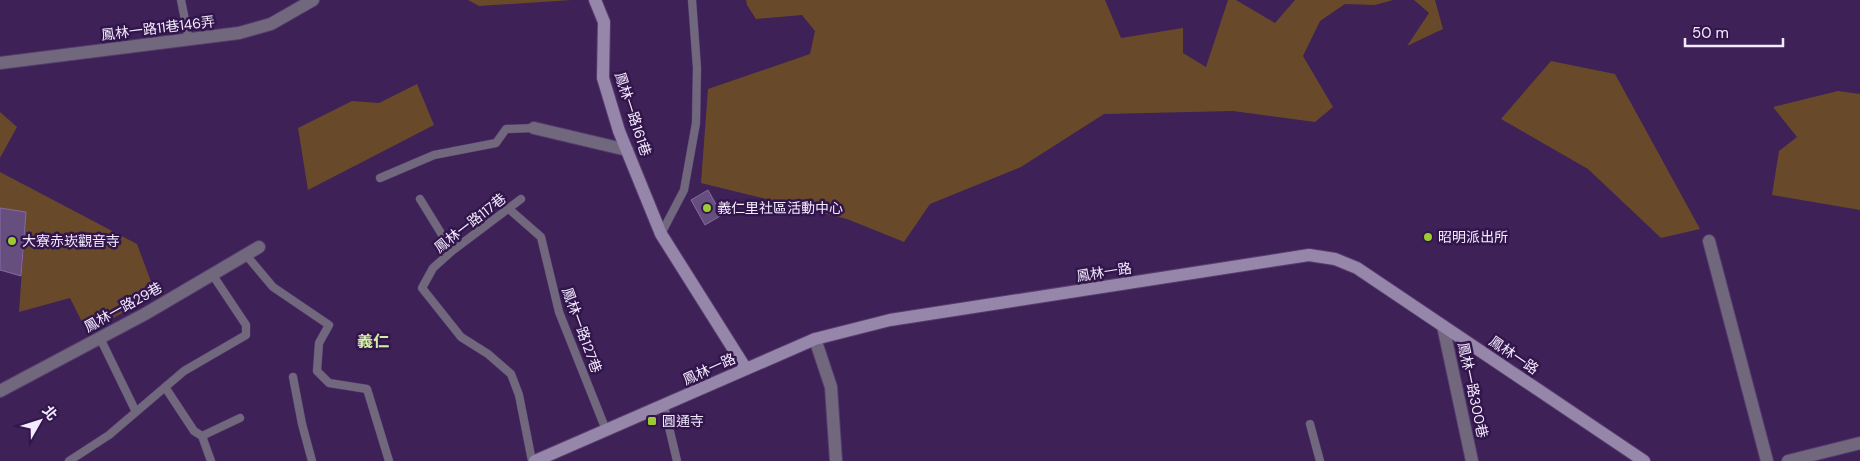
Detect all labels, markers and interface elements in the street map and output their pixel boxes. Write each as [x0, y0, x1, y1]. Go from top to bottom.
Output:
street label: 鳳林一路11巷146弄 [100, 12, 216, 44]
scale bar [1685, 15, 1782, 47]
text: 50 m [1692, 23, 1729, 43]
street label: 鳳林一路161巷 [611, 70, 655, 158]
street label: 鳳林一路117巷 [430, 189, 510, 257]
place label: 義仁里社區活動中心 [717, 199, 843, 217]
marker: 義仁里社區活動中心 [701, 202, 713, 214]
place label: 昭明派出所 [1438, 228, 1508, 246]
marker: 昭明派出所 [1422, 231, 1434, 243]
place label: 大寮赤崁觀音寺 [22, 232, 120, 250]
marker: 大寮赤崁觀音寺 [6, 235, 18, 247]
street label: 鳳林一路 [1075, 259, 1133, 285]
street label: 鳳林一路29巷 [81, 278, 165, 336]
street label: 鳳林一路127巷 [558, 285, 606, 375]
district label: 義仁 [357, 331, 389, 352]
street label: 鳳林一路 [1486, 332, 1542, 378]
street label: 鳳林一路300巷 [1454, 340, 1492, 440]
street label: 鳳林一路 [680, 349, 738, 389]
north arrow [15, 396, 65, 446]
text: 北 [39, 402, 62, 424]
place label: 圓通寺 [662, 412, 704, 430]
marker: 圓通寺 [646, 415, 658, 427]

